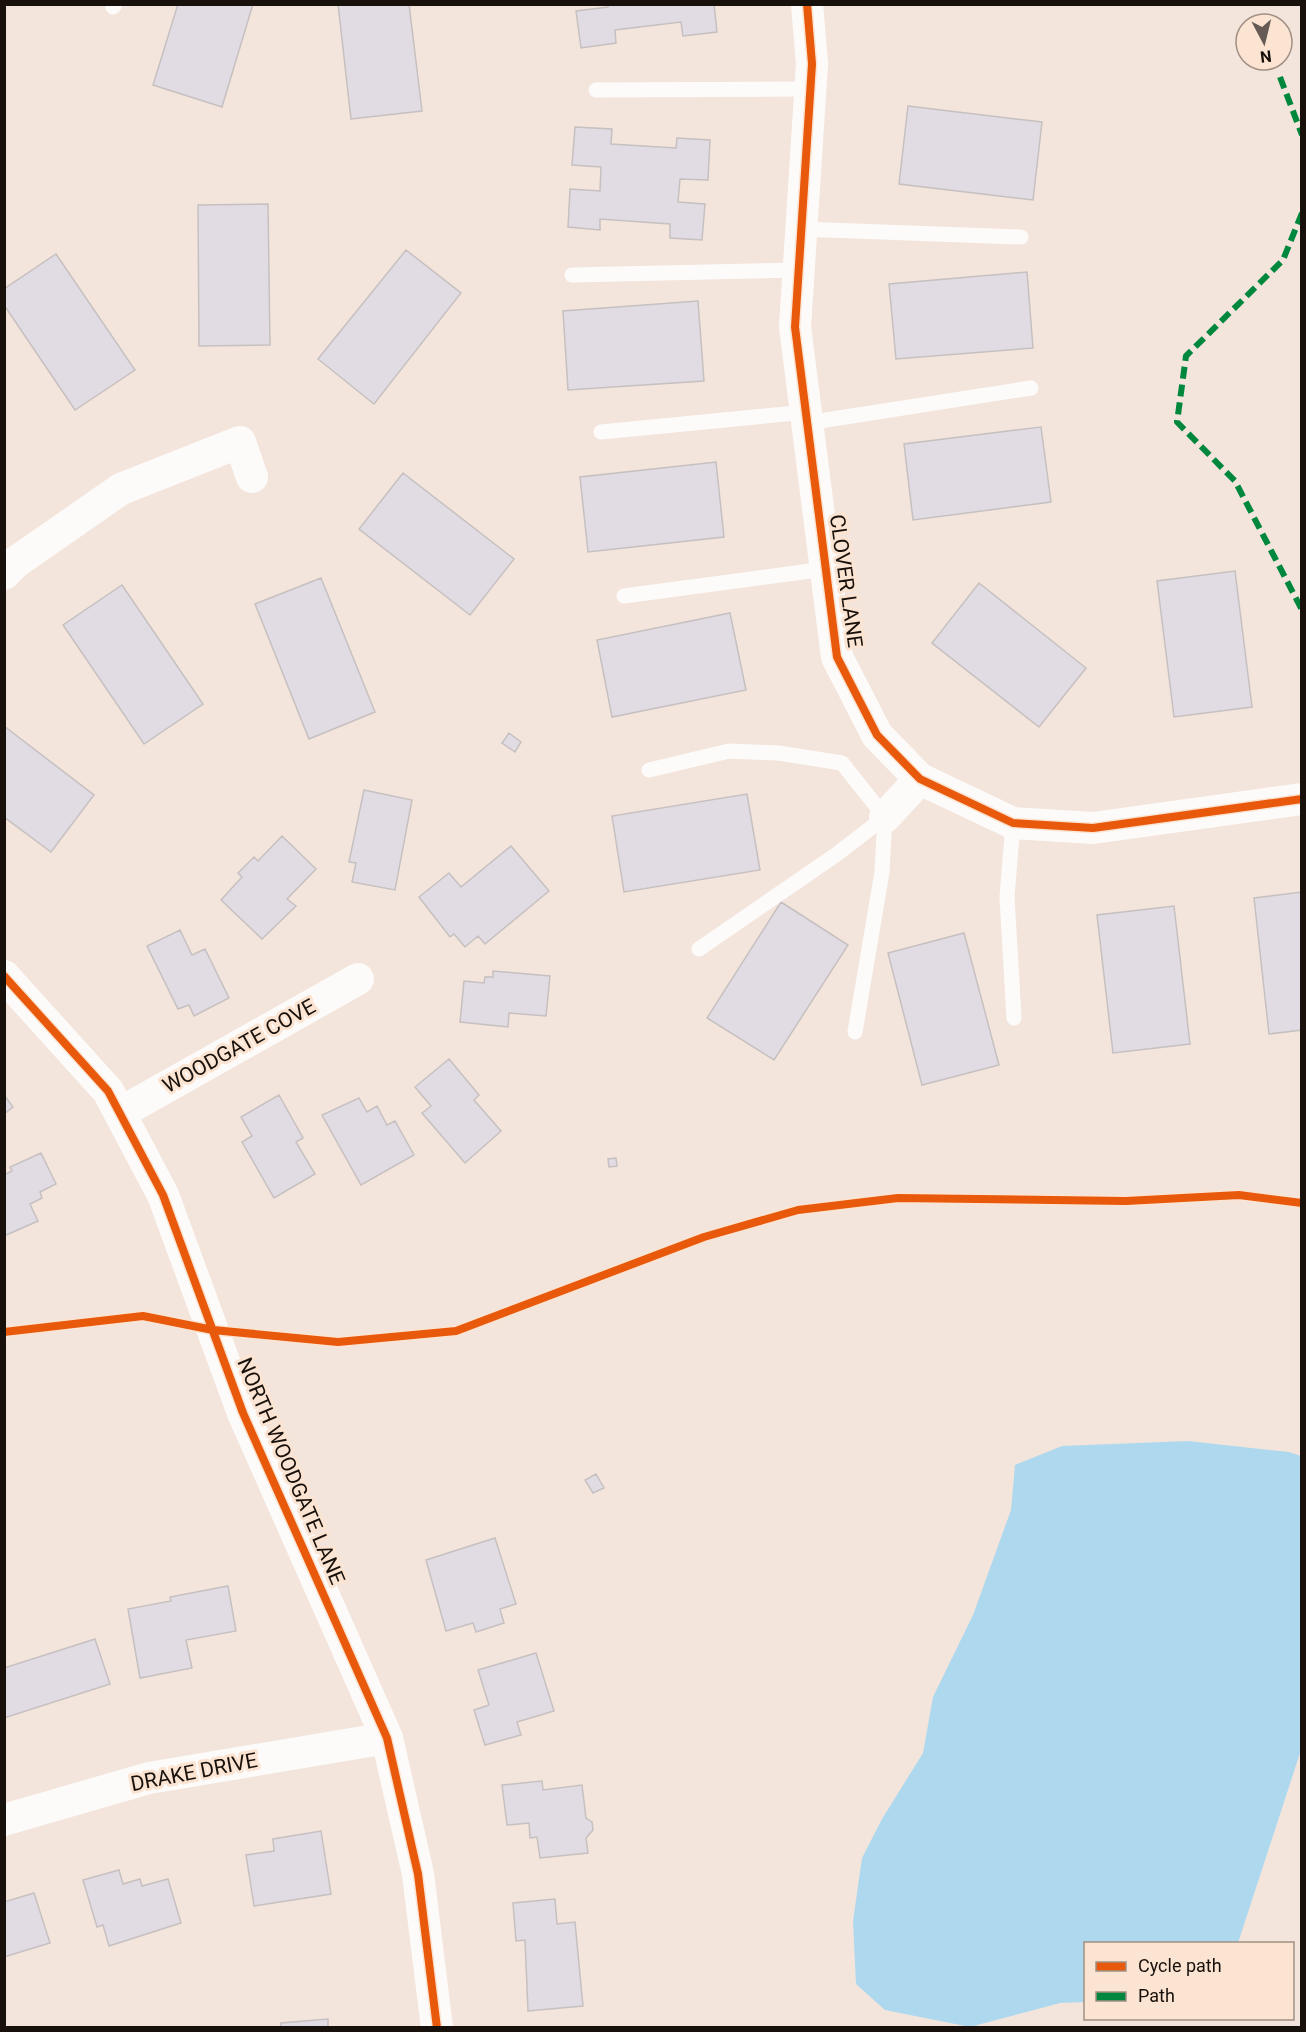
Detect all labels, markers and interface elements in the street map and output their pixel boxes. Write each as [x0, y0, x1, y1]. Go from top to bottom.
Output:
north arrow [1234, 12, 1294, 72]
text: N [1259, 46, 1273, 67]
street label: CLOVER LANE [825, 513, 867, 649]
street label: WOODGATE COVE [158, 994, 320, 1098]
street label: NORTH WOODGATE LANE [232, 1354, 350, 1588]
street label: DRAKE DRIVE [129, 1748, 259, 1796]
legend [1084, 1942, 1294, 2020]
text: Cycle path [1138, 1955, 1222, 1976]
text: Path [1138, 1985, 1175, 2006]

